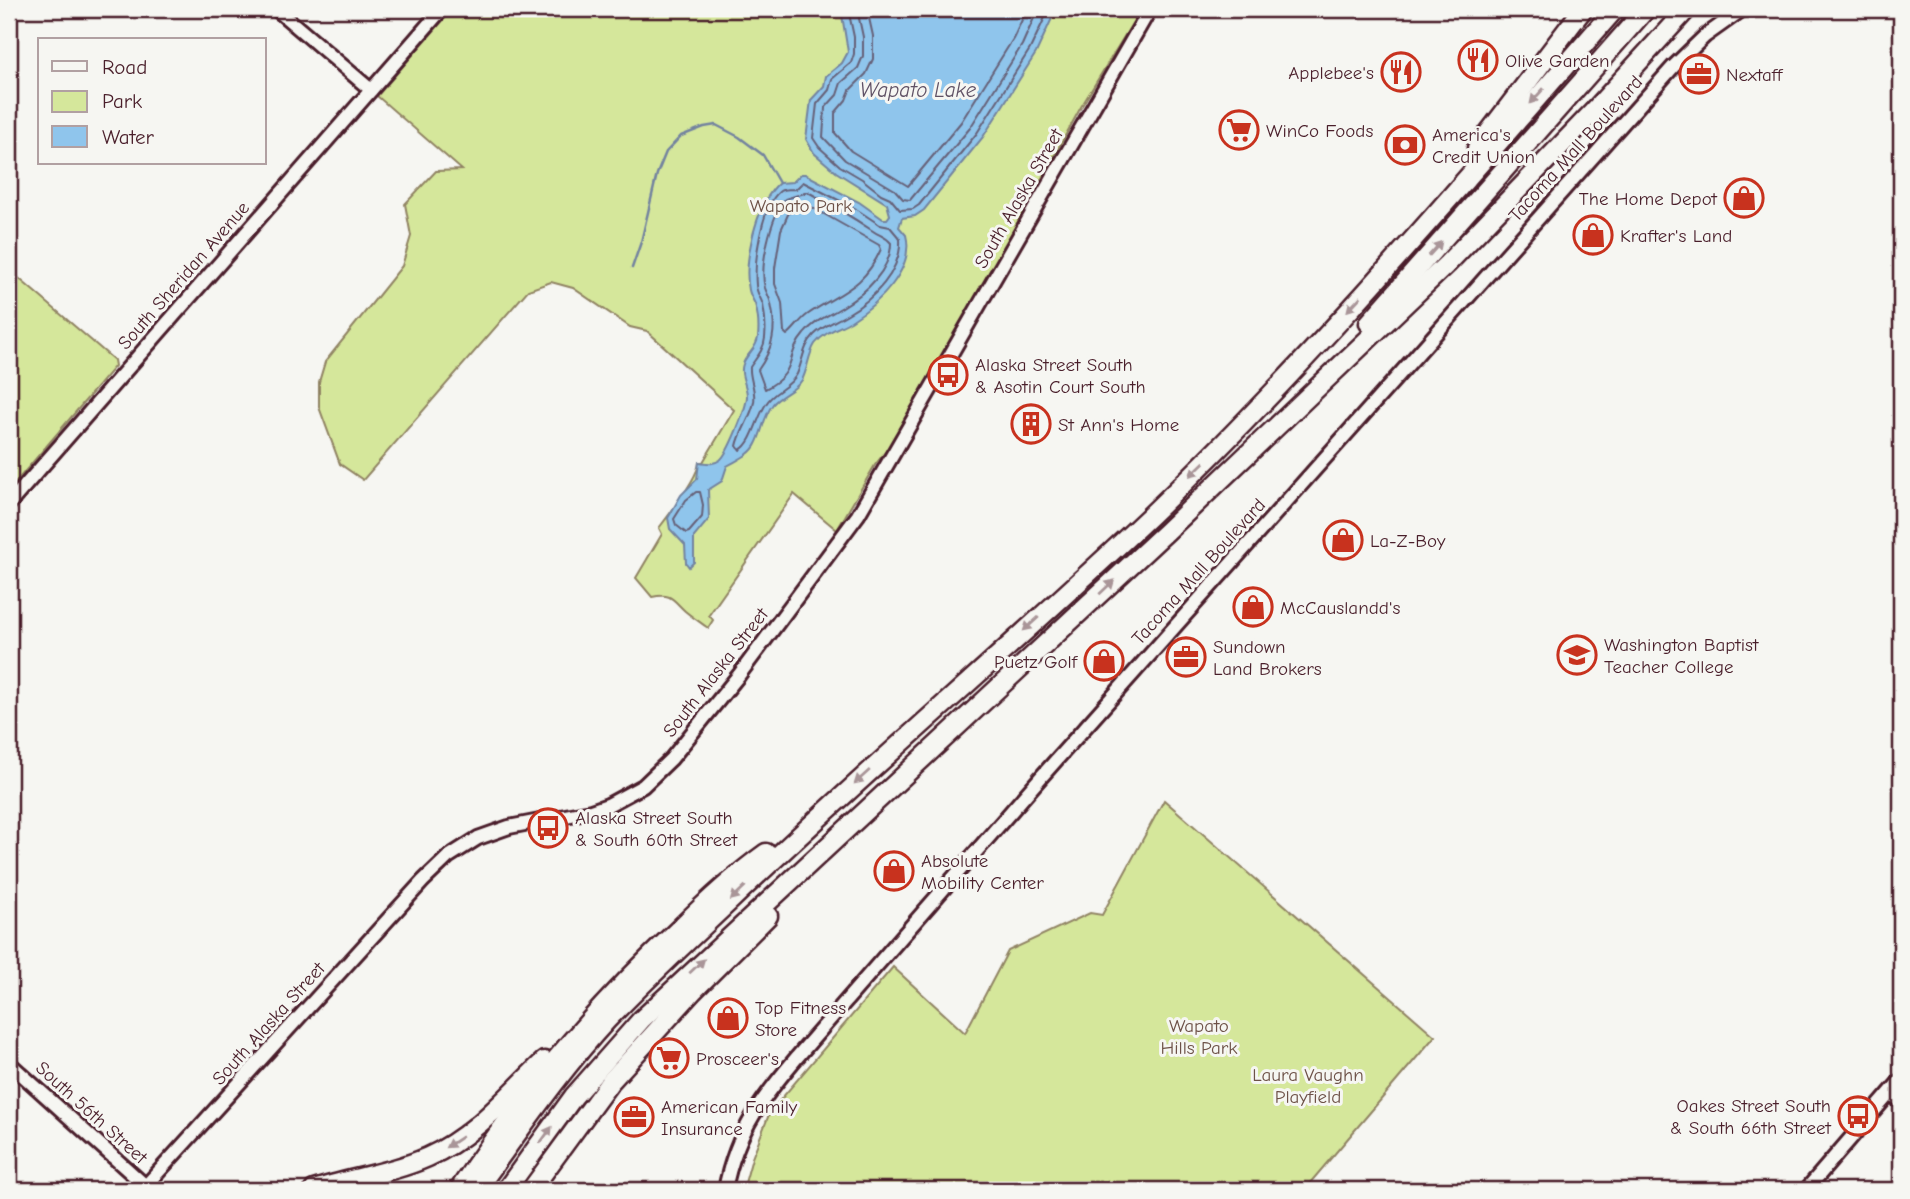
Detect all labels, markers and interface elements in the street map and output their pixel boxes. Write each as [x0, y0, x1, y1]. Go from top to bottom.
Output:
legend [38, 38, 266, 164]
restaurant icon: Olive Garden [1457, 39, 1499, 81]
place label: Olive Garden [1505, 50, 1610, 72]
restaurant icon: Applebee's [1380, 51, 1422, 93]
office icon: Nextaff [1678, 53, 1720, 95]
text: Road [102, 55, 147, 79]
place label: Applebee's [1288, 62, 1374, 84]
place label: Nextaff [1726, 64, 1784, 86]
street label: Tacoma Mall Boulevard [1504, 71, 1647, 226]
water label: Wapato Lake [860, 78, 977, 102]
one-way arrow [1529, 87, 1545, 105]
text: Park [102, 89, 142, 113]
supermarket icon: WinCo Foods [1218, 109, 1260, 151]
place label: WinCo Foods [1266, 120, 1373, 142]
street label: South Alaska Street [970, 124, 1068, 272]
bank icon: America's Credit Union [1384, 124, 1426, 166]
place label: America's Credit Union [1432, 124, 1535, 168]
text: Water [102, 125, 155, 149]
shop icon: The Home Depot [1723, 177, 1765, 219]
place label: The Home Depot [1579, 188, 1718, 210]
park label: Wapato Park [750, 195, 853, 217]
street label: South Sheridan Avenue [114, 197, 254, 354]
shop icon: Krafter's Land [1572, 214, 1614, 256]
place label: Krafter's Land [1620, 225, 1732, 247]
one-way arrow [1427, 240, 1442, 257]
one-way arrow [1346, 295, 1362, 313]
bus stop icon: Alaska Street South & Asotin Court South [927, 354, 969, 396]
place label: Alaska Street South & Asotin Court South [975, 354, 1146, 398]
building icon: St Ann's Home [1010, 403, 1052, 445]
place label: St Ann's Home [1058, 414, 1179, 436]
one-way arrow [1189, 460, 1206, 477]
street label: Tacoma Mall Boulevard [1127, 494, 1270, 649]
shop icon: La-Z-Boy [1322, 519, 1364, 561]
place label: La-Z-Boy [1370, 530, 1446, 552]
one-way arrow [1098, 580, 1115, 596]
shop icon: McCauslandd's [1232, 586, 1274, 628]
place label: McCauslandd's [1280, 597, 1400, 619]
street label: South Alaska Street [659, 603, 773, 742]
one-way arrow [1023, 616, 1040, 632]
school or university icon: Washington Baptist Teacher College [1556, 634, 1598, 676]
place label: Washington Baptist Teacher College [1604, 634, 1759, 678]
office icon: Sundown Land Brokers [1165, 636, 1207, 678]
place label: Sundown Land Brokers [1213, 636, 1322, 680]
shop icon: Puetz Golf [1083, 640, 1125, 682]
place label: Puetz Golf [994, 651, 1079, 673]
one-way arrow [854, 768, 871, 784]
bus stop icon: Alaska Street South & South 60th Street [527, 807, 569, 849]
place label: Alaska Street South & South 60th Street [575, 807, 738, 851]
shop icon: Absolute Mobility Center [873, 850, 915, 892]
place label: Absolute Mobility Center [921, 850, 1044, 894]
one-way arrow [729, 885, 746, 902]
street label: South Alaska Street [208, 957, 330, 1090]
one-way arrow [688, 958, 705, 974]
shop icon: Top Fitness Store [707, 997, 749, 1039]
place label: Top Fitness Store [755, 997, 846, 1041]
park label: Wapato Hills Park [1160, 1015, 1238, 1059]
supermarket icon: Prosceer's [648, 1037, 690, 1079]
place label: Prosceer's [696, 1048, 779, 1070]
street label: South 56th Street [31, 1057, 152, 1169]
park label: Laura Vaughn Playfield [1252, 1064, 1364, 1108]
place label: Oakes Street South & South 66th Street [1670, 1095, 1832, 1139]
bus stop icon: Oakes Street South & South 66th Street [1837, 1095, 1879, 1137]
office icon: American Family Insurance [613, 1096, 655, 1138]
place label: American Family Insurance [661, 1096, 798, 1140]
one-way arrow [539, 1126, 553, 1144]
one-way arrow [445, 1135, 464, 1148]

